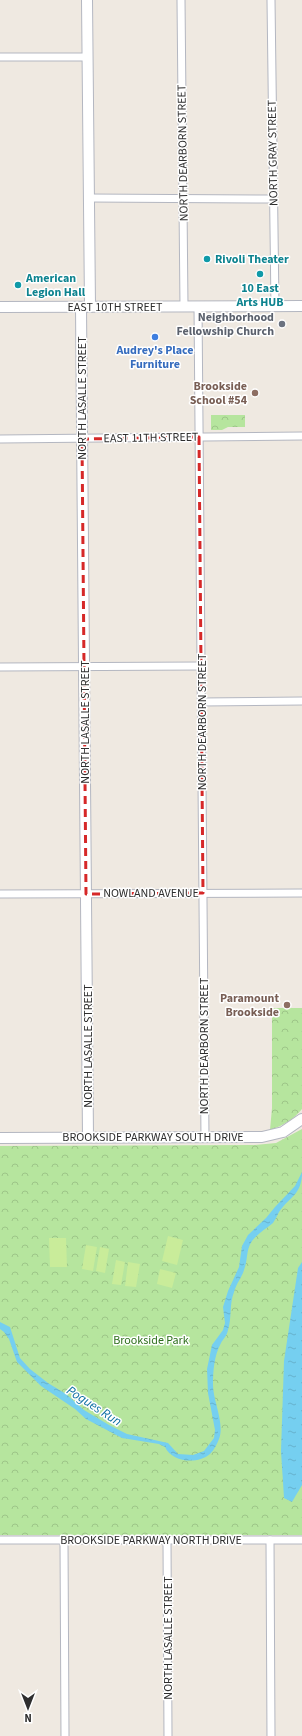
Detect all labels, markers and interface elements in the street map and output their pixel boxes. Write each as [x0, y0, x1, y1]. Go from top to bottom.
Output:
street label: NORTH DEARBORN STREET [173, 84, 193, 221]
street label: NORTH GRAY STREET [264, 99, 282, 206]
place label: Rivoli Theater [215, 251, 289, 268]
marker: Rivoli Theater [202, 254, 212, 264]
marker: 10 East Arts HUB [255, 269, 265, 279]
place label: American Legion Hall [25, 270, 86, 301]
marker: American Legion Hall [13, 280, 23, 290]
place label: 10 East Arts HUB [235, 280, 284, 311]
street label: EAST 10TH STREET [68, 299, 163, 316]
place label: Neighborhood Fellowship Church [176, 309, 274, 340]
marker: Neighborhood Fellowship Church [277, 319, 287, 329]
marker: Audrey's Place Furniture [150, 332, 160, 342]
street label: NORTH LASALLE STREET [74, 336, 91, 460]
place label: Audrey's Place Furniture [115, 342, 194, 373]
place label: Brookside School #54 [190, 378, 248, 409]
marker: Brookside School #54 [250, 388, 260, 398]
street label: EAST 11TH STREET [103, 429, 199, 447]
street label: NORTH DEARBORN STREET [194, 653, 211, 790]
street label: NORTH LASALLE STREET [77, 660, 94, 784]
street label: NOWLAND AVENUE [103, 885, 199, 902]
street label: NORTH DEARBORN STREET [196, 977, 213, 1114]
street label: NORTH LASALLE STREET [80, 984, 97, 1108]
place label: Paramount Brookside [220, 990, 279, 1021]
marker: Paramount Brookside [282, 1000, 292, 1010]
street label: BROOKSIDE PARKWAY SOUTH DRIVE [62, 1129, 244, 1146]
park label: Brookside Park [113, 1332, 189, 1349]
water label: Pogues Run [63, 1382, 125, 1431]
street label: BROOKSIDE PARKWAY NORTH DRIVE [60, 1532, 242, 1549]
street label: NORTH LASALLE STREET [160, 1576, 177, 1700]
north arrow [8, 1688, 48, 1728]
text: N [24, 1710, 32, 1725]

